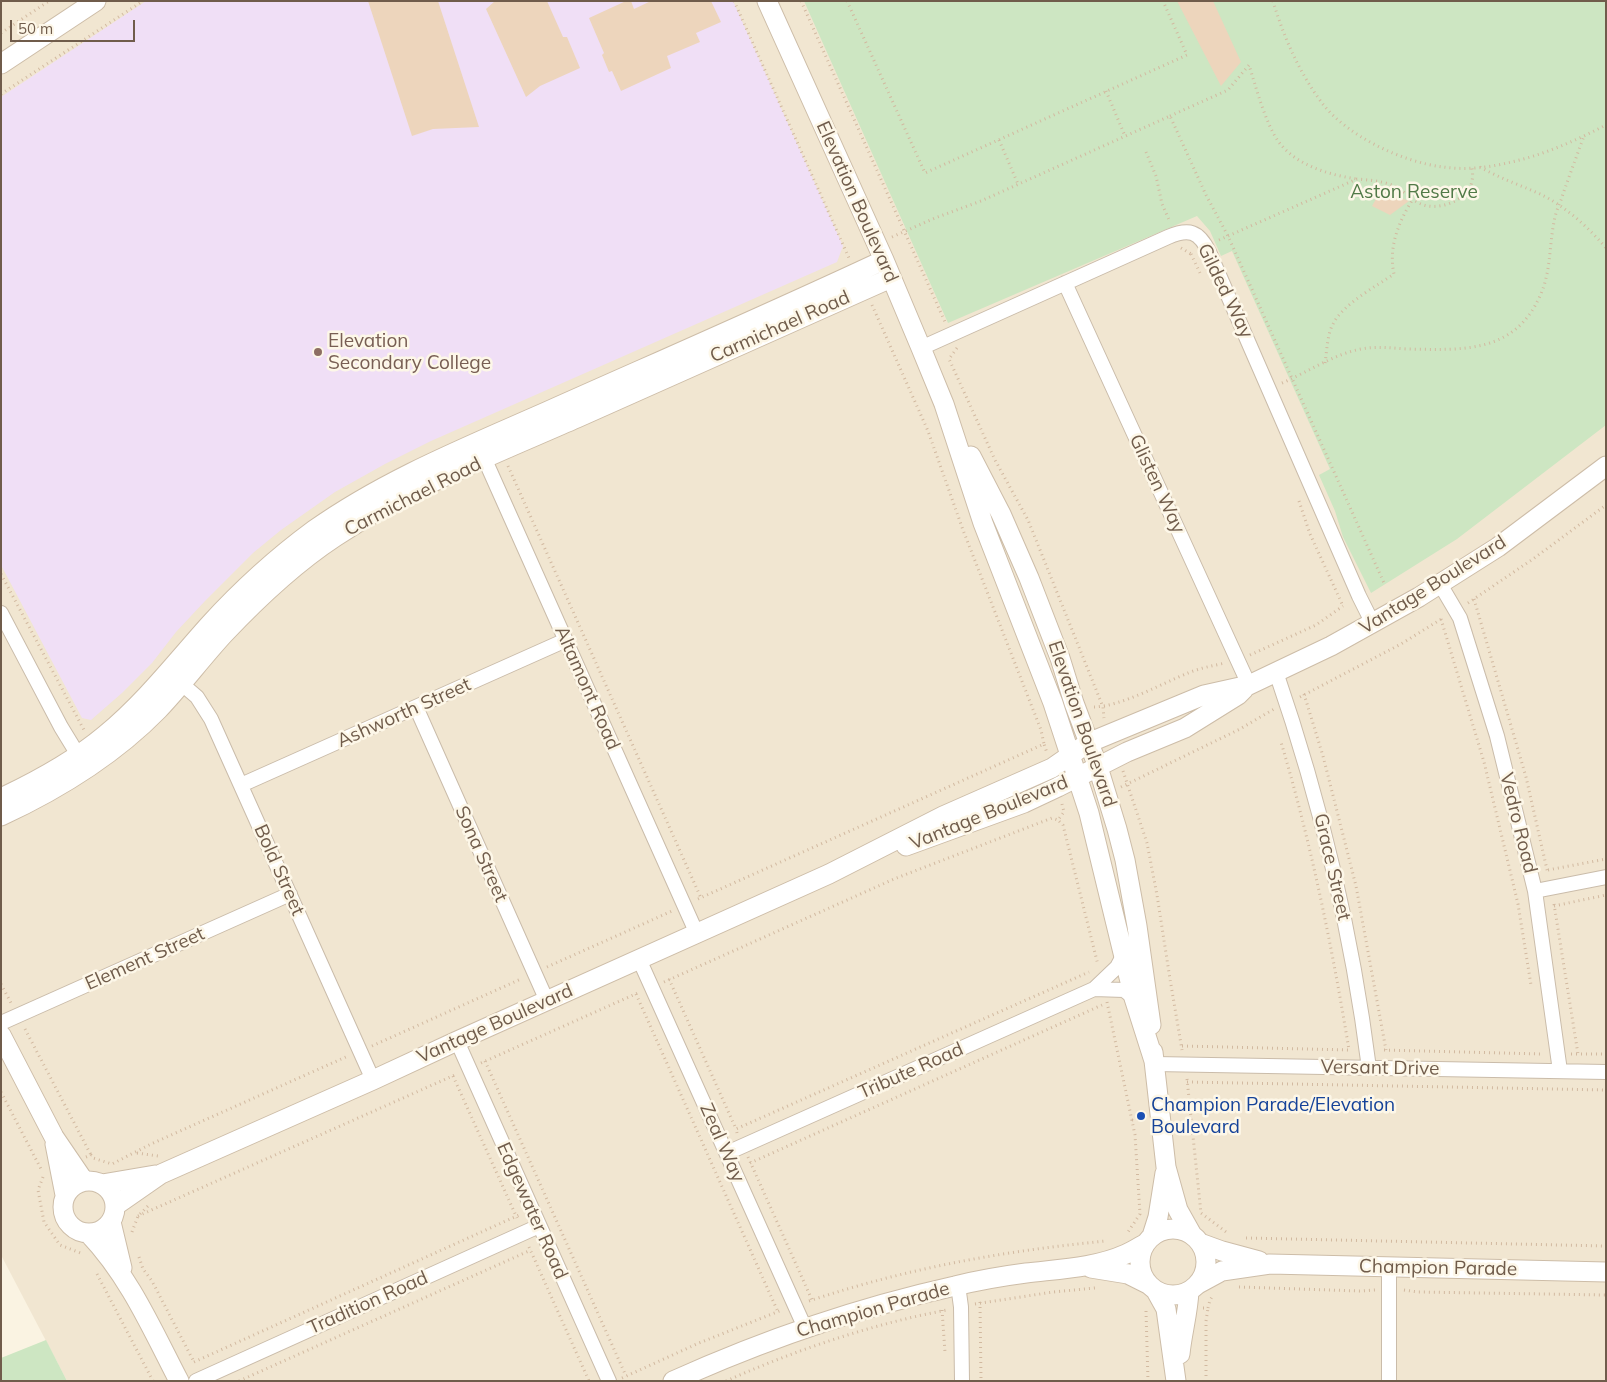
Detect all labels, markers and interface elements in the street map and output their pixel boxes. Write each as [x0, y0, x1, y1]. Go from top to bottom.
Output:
scale bar [12, 10, 138, 42]
text: 50 m [18, 19, 53, 38]
street label: Elevation Boulevard [811, 118, 903, 286]
park label: Aston Reserve [1350, 181, 1478, 203]
street label: Gilded Way [1192, 240, 1258, 342]
street label: Carmichael Road [707, 286, 853, 368]
place label: Elevation Secondary College [328, 330, 491, 374]
marker: Elevation Secondary College [312, 346, 324, 358]
street label: Glisten Way [1124, 431, 1190, 537]
street label: Carmichael Road [341, 453, 485, 541]
street label: Vantage Boulevard [1356, 531, 1510, 639]
street label: Altamont Road [549, 622, 625, 754]
street label: Elevation Boulevard [1043, 638, 1121, 810]
street label: Ashworth Street [333, 673, 475, 753]
street label: Vedro Road [1494, 770, 1542, 876]
street label: Vantage Boulevard [907, 771, 1071, 855]
street label: Sona Street [450, 802, 512, 906]
street label: Grace Street [1309, 811, 1355, 923]
street label: Bold Street [249, 821, 309, 919]
street label: Element Street [82, 922, 208, 996]
street label: Vantage Boulevard [413, 979, 577, 1069]
street label: Tribute Road [855, 1038, 967, 1104]
street label: Versant Drive [1320, 1056, 1440, 1080]
place label: Champion Parade/Elevation Boulevard [1151, 1094, 1395, 1138]
street label: Zeal Way [695, 1100, 749, 1186]
marker: Champion Parade/Elevation Boulevard [1135, 1110, 1147, 1122]
street label: Edgewater Road [492, 1139, 572, 1283]
street label: Champion Parade [1359, 1255, 1517, 1281]
street label: Tradition Road [305, 1266, 431, 1340]
street label: Champion Parade [794, 1277, 952, 1343]

